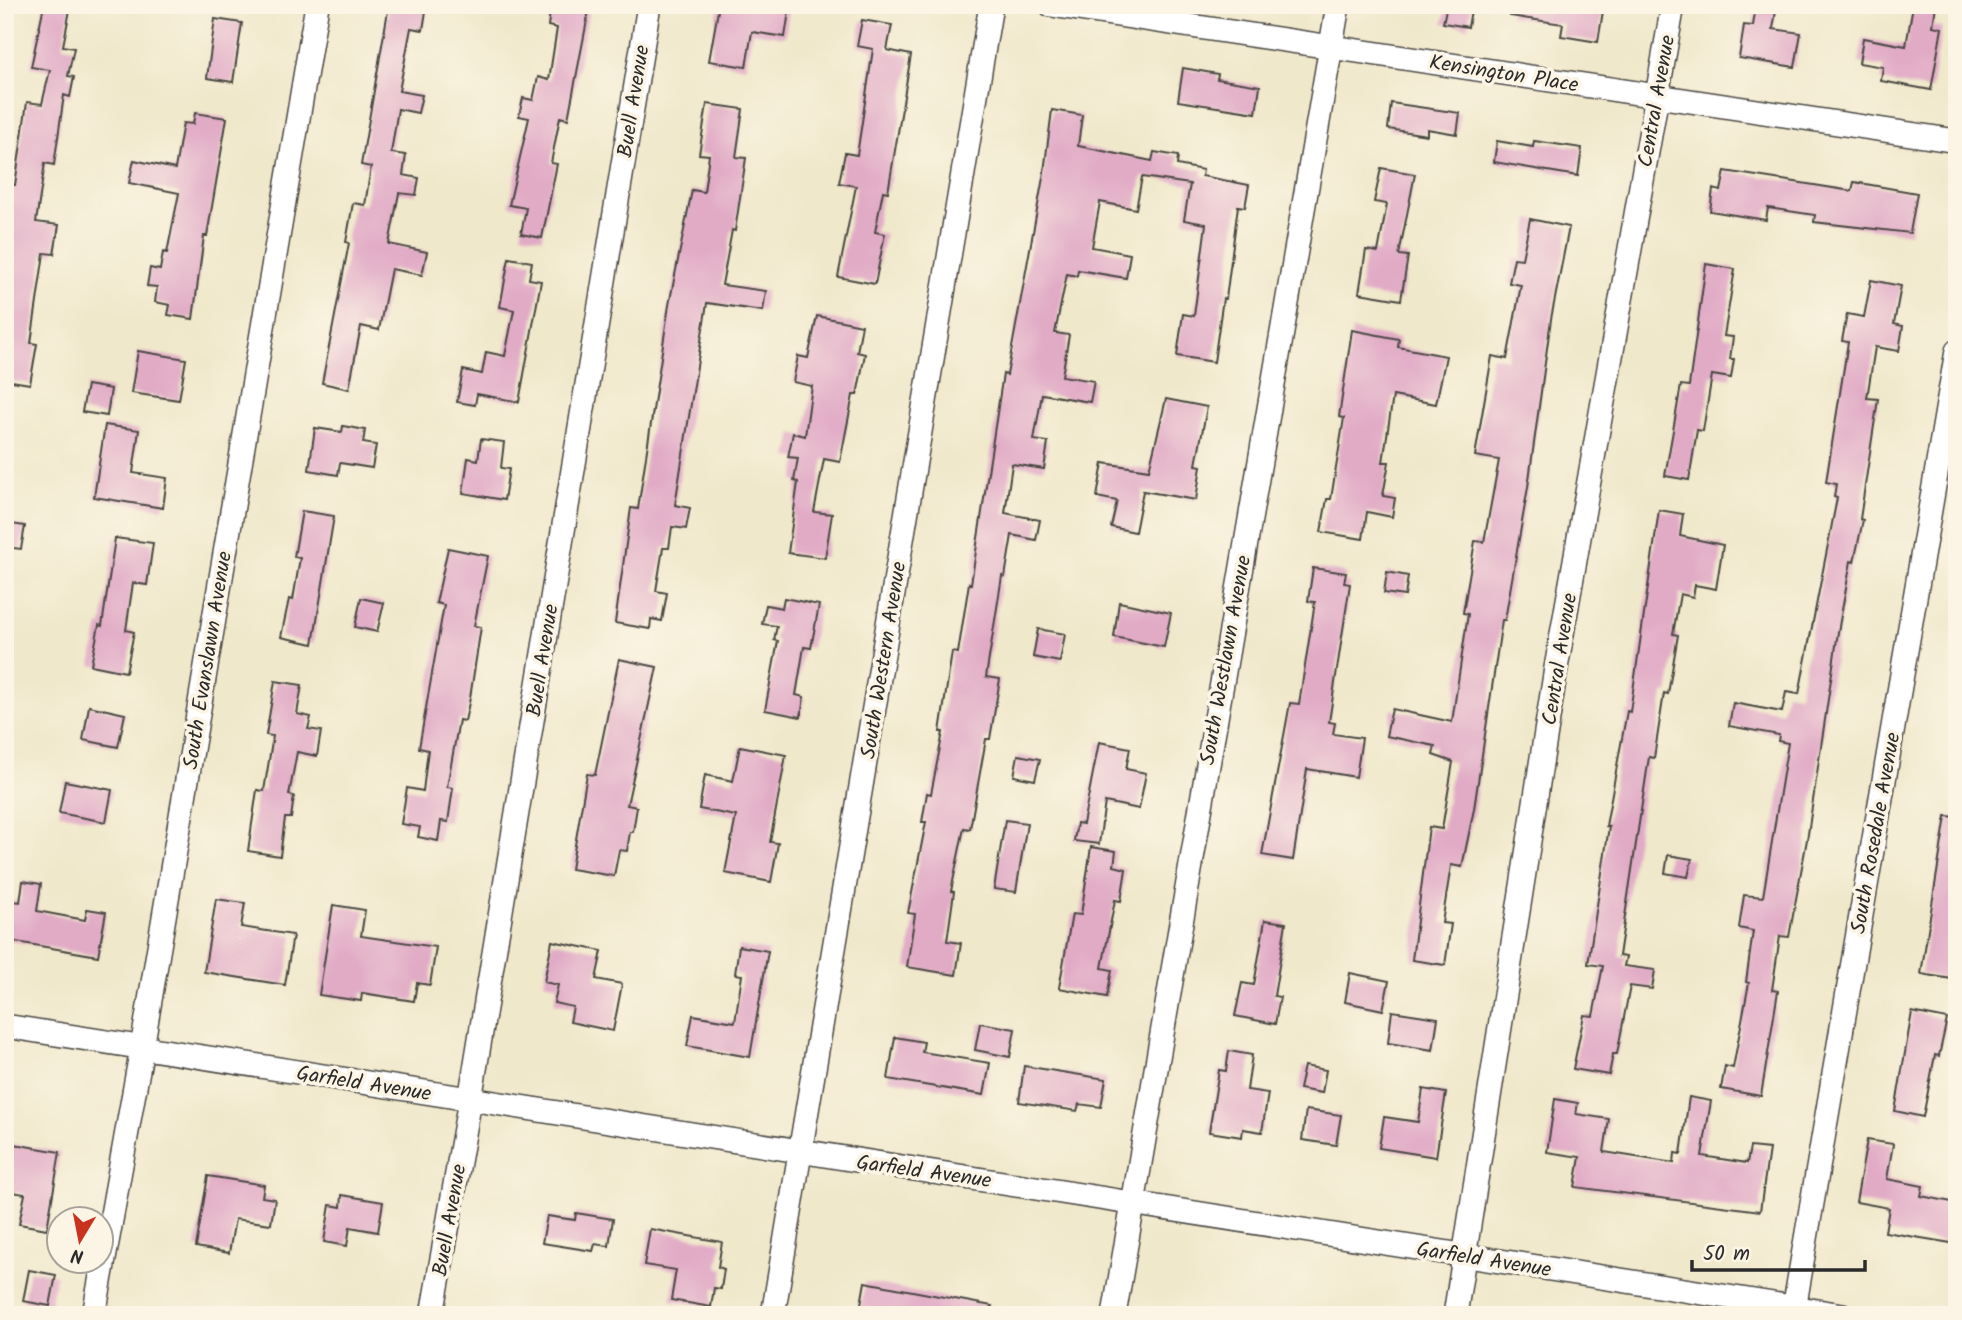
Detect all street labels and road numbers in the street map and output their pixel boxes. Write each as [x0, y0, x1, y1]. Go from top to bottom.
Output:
street label: Central Avenue [1630, 32, 1685, 170]
street label: Buell Avenue [609, 42, 660, 160]
street label: Kensington Place [1427, 46, 1581, 103]
street label: South Evanslawn Avenue [175, 548, 242, 772]
street label: South Westlawn Avenue [1192, 552, 1261, 768]
street label: South Western Avenue [853, 559, 916, 761]
street label: Central Avenue [1534, 590, 1587, 728]
street label: Buell Avenue [518, 601, 569, 719]
street label: South Rosedale Avenue [1843, 729, 1911, 937]
street label: Garfield Avenue [294, 1058, 434, 1112]
street label: Garfield Avenue [854, 1147, 994, 1198]
street label: Buell Avenue [424, 1161, 477, 1279]
street label: Garfield Avenue [1414, 1234, 1554, 1288]

